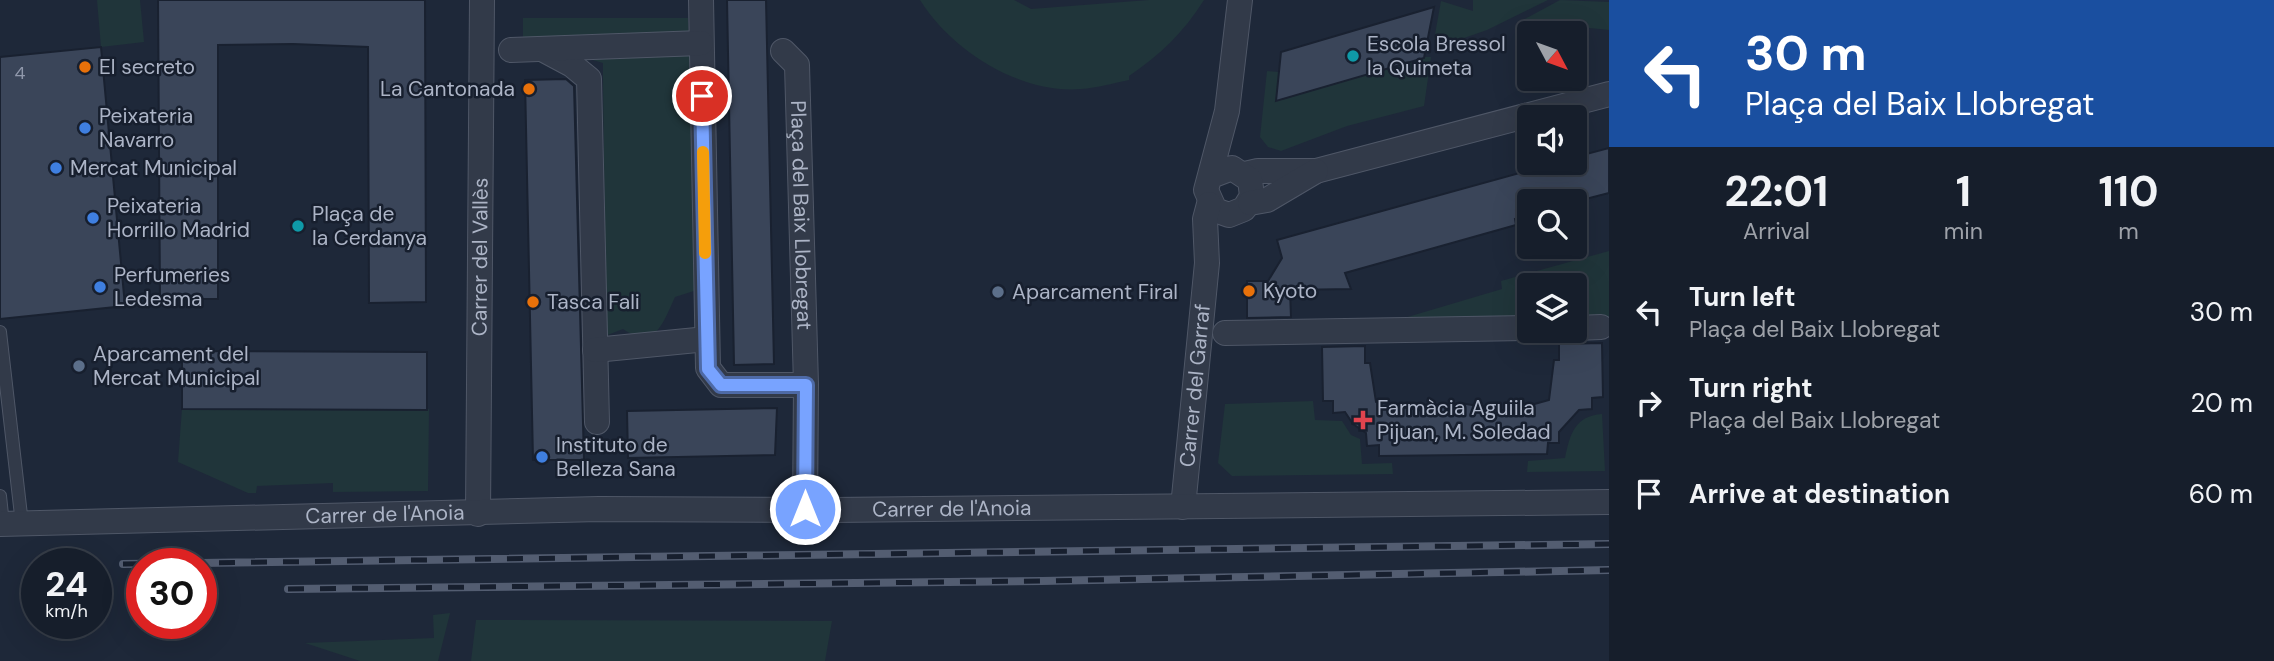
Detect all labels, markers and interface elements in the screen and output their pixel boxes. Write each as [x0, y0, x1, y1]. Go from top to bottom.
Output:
north arrow [1517, 21, 1587, 91]
map controls [1517, 21, 1587, 343]
text: 30 m [1745, 21, 1867, 85]
icon: left [1630, 28, 1721, 119]
place label: Escola Bressol la Quimeta [1367, 30, 1506, 82]
marker: Escola Bressol la Quimeta [1345, 48, 1361, 64]
place label: El secreto [99, 53, 195, 81]
marker: El secreto [77, 59, 93, 75]
house number: 4 [15, 61, 26, 85]
pin [672, 66, 732, 126]
place label: La Cantonada [380, 75, 515, 103]
icon: arrive [683, 77, 721, 115]
marker: La Cantonada [521, 81, 537, 97]
text: Plaça del Baix Llobregat [1745, 83, 2095, 125]
street label: Plaça del Baix Llobregat [784, 100, 818, 330]
place label: Peixateria Navarro [99, 102, 193, 154]
button: sound [1517, 105, 1587, 175]
marker: Peixateria Navarro [77, 120, 93, 136]
place label: Mercat Municipal [70, 154, 237, 182]
marker: Mercat Municipal [48, 160, 64, 176]
text: 22:01 [1724, 164, 1828, 219]
text: 1 [1956, 164, 1971, 219]
text: 110 [2098, 164, 2159, 219]
street label: Carrer del Vallès [465, 178, 495, 336]
button: search [1517, 189, 1587, 259]
place label: Peixateria Horrillo Madrid [107, 192, 250, 244]
place label: Plaça de la Cerdanya [312, 200, 427, 252]
marker: Peixateria Horrillo Madrid [85, 210, 101, 226]
text: Arrival [1743, 216, 1810, 246]
text: min [1944, 216, 1983, 246]
text: m [2118, 216, 2139, 246]
marker: Plaça de la Cerdanya [290, 218, 306, 234]
place label: Perfumeries Ledesma [114, 261, 230, 313]
button: layers [1517, 273, 1587, 343]
place label: Kyoto [1263, 277, 1317, 305]
place label: Aparcament Firal [1012, 278, 1178, 306]
marker: Perfumeries Ledesma [92, 279, 108, 295]
text: Turn left [1689, 280, 1796, 314]
marker: Kyoto [1241, 283, 1257, 299]
marker: Aparcament Firal [990, 284, 1006, 300]
place label: Tasca Fali [547, 288, 640, 316]
icon: left [1630, 293, 1668, 331]
marker: Tasca Fali [525, 294, 541, 310]
text: 30 m [2190, 295, 2253, 329]
street label: Carrer del Garraf [1173, 303, 1217, 468]
text: Plaça del Baix Llobregat [1689, 314, 1940, 344]
place label: Aparcament del Mercat Municipal [93, 340, 260, 392]
marker: Aparcament del Mercat Municipal [71, 358, 87, 374]
text: Turn right [1689, 371, 1813, 405]
icon: right [1630, 384, 1668, 422]
text: 20 m [2190, 386, 2253, 420]
place label: Farmàcia Aguiila Pijuan, M. Soledad [1377, 394, 1551, 446]
text: Plaça del Baix Llobregat [1689, 405, 1940, 435]
marker: Farmàcia Aguiila Pijuan, M. Soledad [1355, 412, 1371, 428]
place label: Instituto de Belleza Sana [556, 431, 676, 483]
marker: Instituto de Belleza Sana [534, 449, 550, 465]
position arrow [768, 472, 842, 546]
icon: arrive [1630, 475, 1668, 513]
text: Arrive at destination [1689, 477, 1950, 511]
text: 60 m [2189, 477, 2253, 511]
street label: Carrer de l'Anoia [872, 494, 1032, 524]
street label: Carrer de l'Anoia [305, 498, 465, 530]
speed limit sign: 30 [126, 548, 217, 639]
text: 24 [45, 561, 88, 607]
text: km/h [45, 599, 88, 623]

